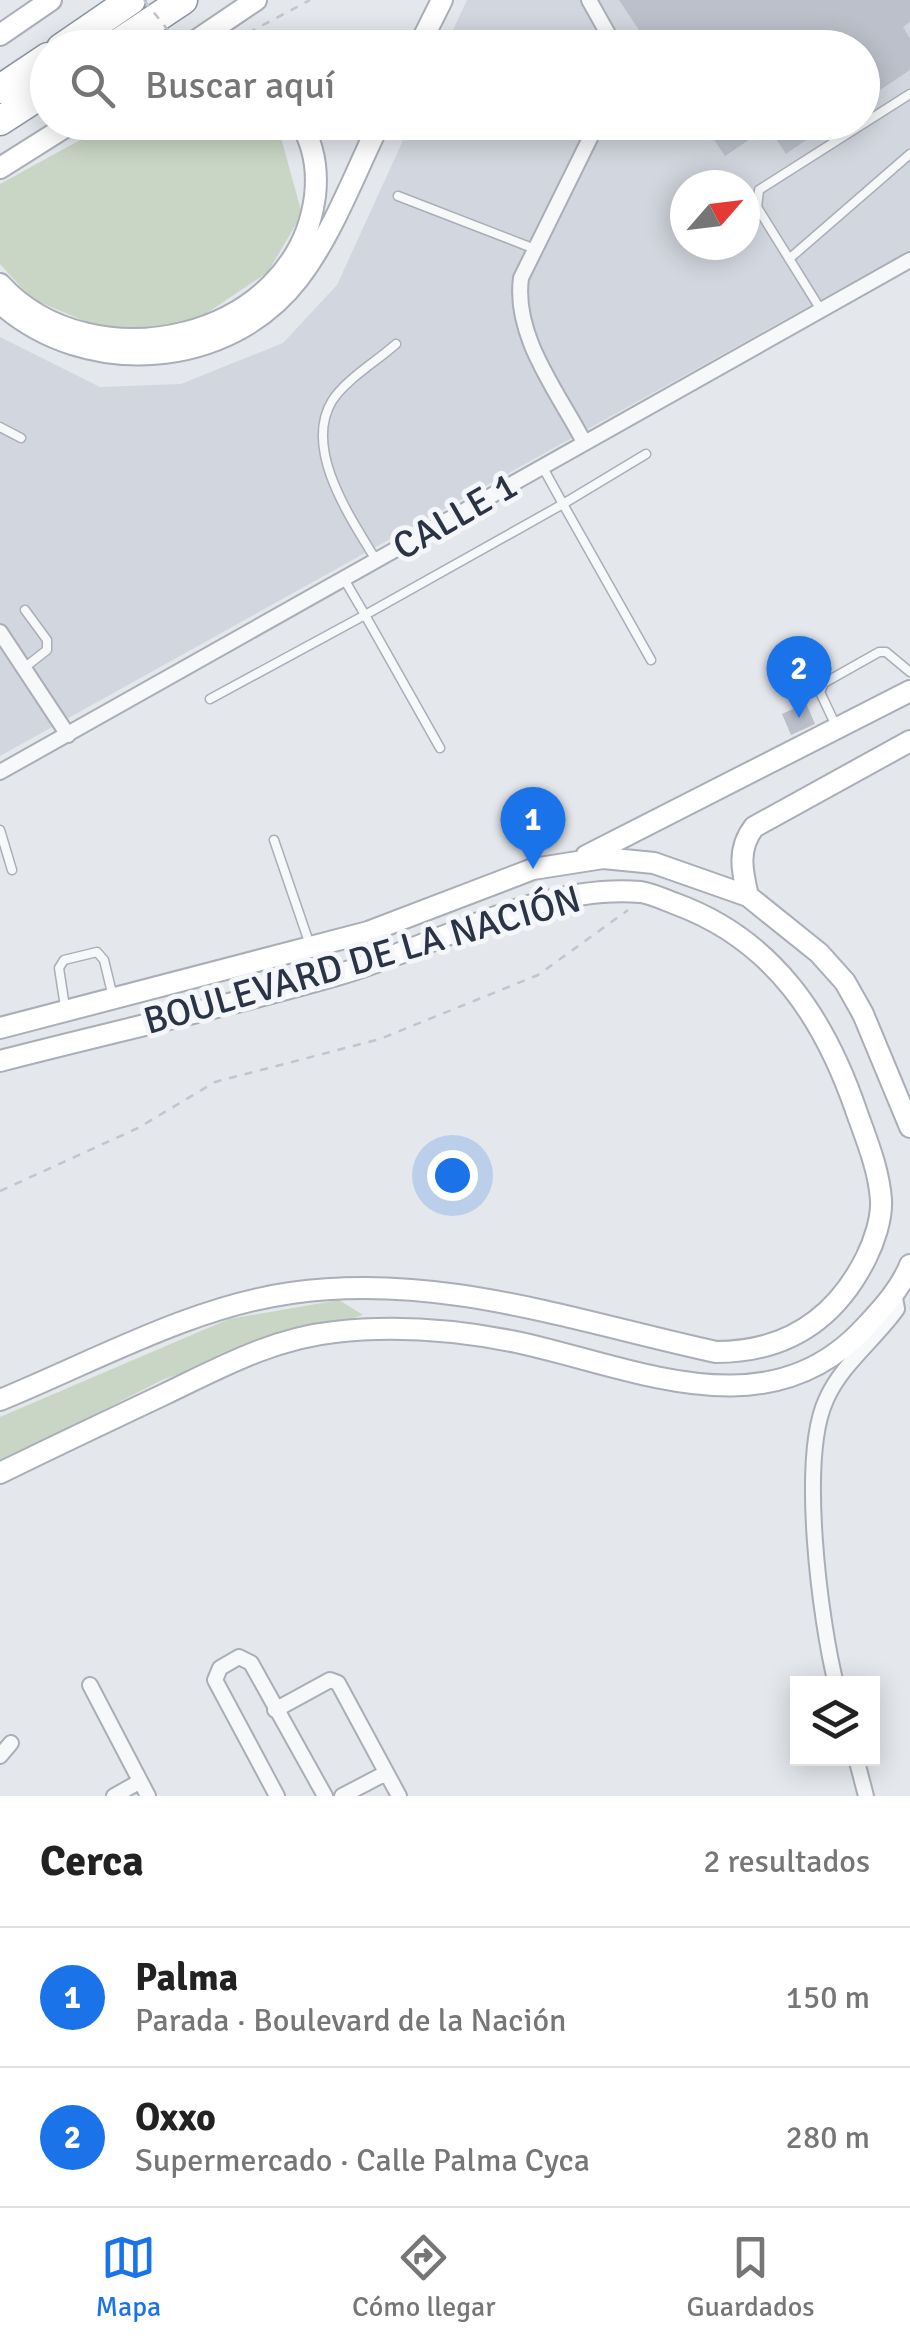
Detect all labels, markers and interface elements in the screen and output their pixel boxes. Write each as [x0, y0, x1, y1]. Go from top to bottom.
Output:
search box [30, 30, 880, 140]
icon: search [65, 58, 120, 113]
text: Buscar aquí [145, 62, 335, 109]
north arrow [670, 170, 760, 260]
street label: CALLE 1 [385, 462, 525, 570]
pin: 2 [766, 636, 832, 718]
pin: 1 [500, 786, 566, 869]
street label: BOULEVARD DE LA NACIÓN [138, 875, 586, 1045]
your location [427, 1150, 478, 1201]
map controls [790, 1676, 880, 1766]
button: layers [790, 1676, 880, 1766]
text: Cerca [40, 1836, 144, 1887]
text: 2 resultados [703, 1842, 870, 1881]
text: Palma [135, 1954, 238, 2001]
text: 1 [64, 1978, 81, 2017]
text: 150 m [786, 1978, 870, 2017]
text: Parada · Boulevard de la Nación [135, 2001, 567, 2040]
text: Oxxo [135, 2094, 216, 2141]
text: 2 [64, 2118, 81, 2157]
text: 280 m [786, 2118, 870, 2157]
text: Supermercado · Calle Palma Cyca [135, 2141, 590, 2180]
tab: Mapa [95, 2230, 161, 2324]
tab: Cómo llegar [352, 2230, 496, 2324]
tab: Guardados [686, 2230, 815, 2324]

